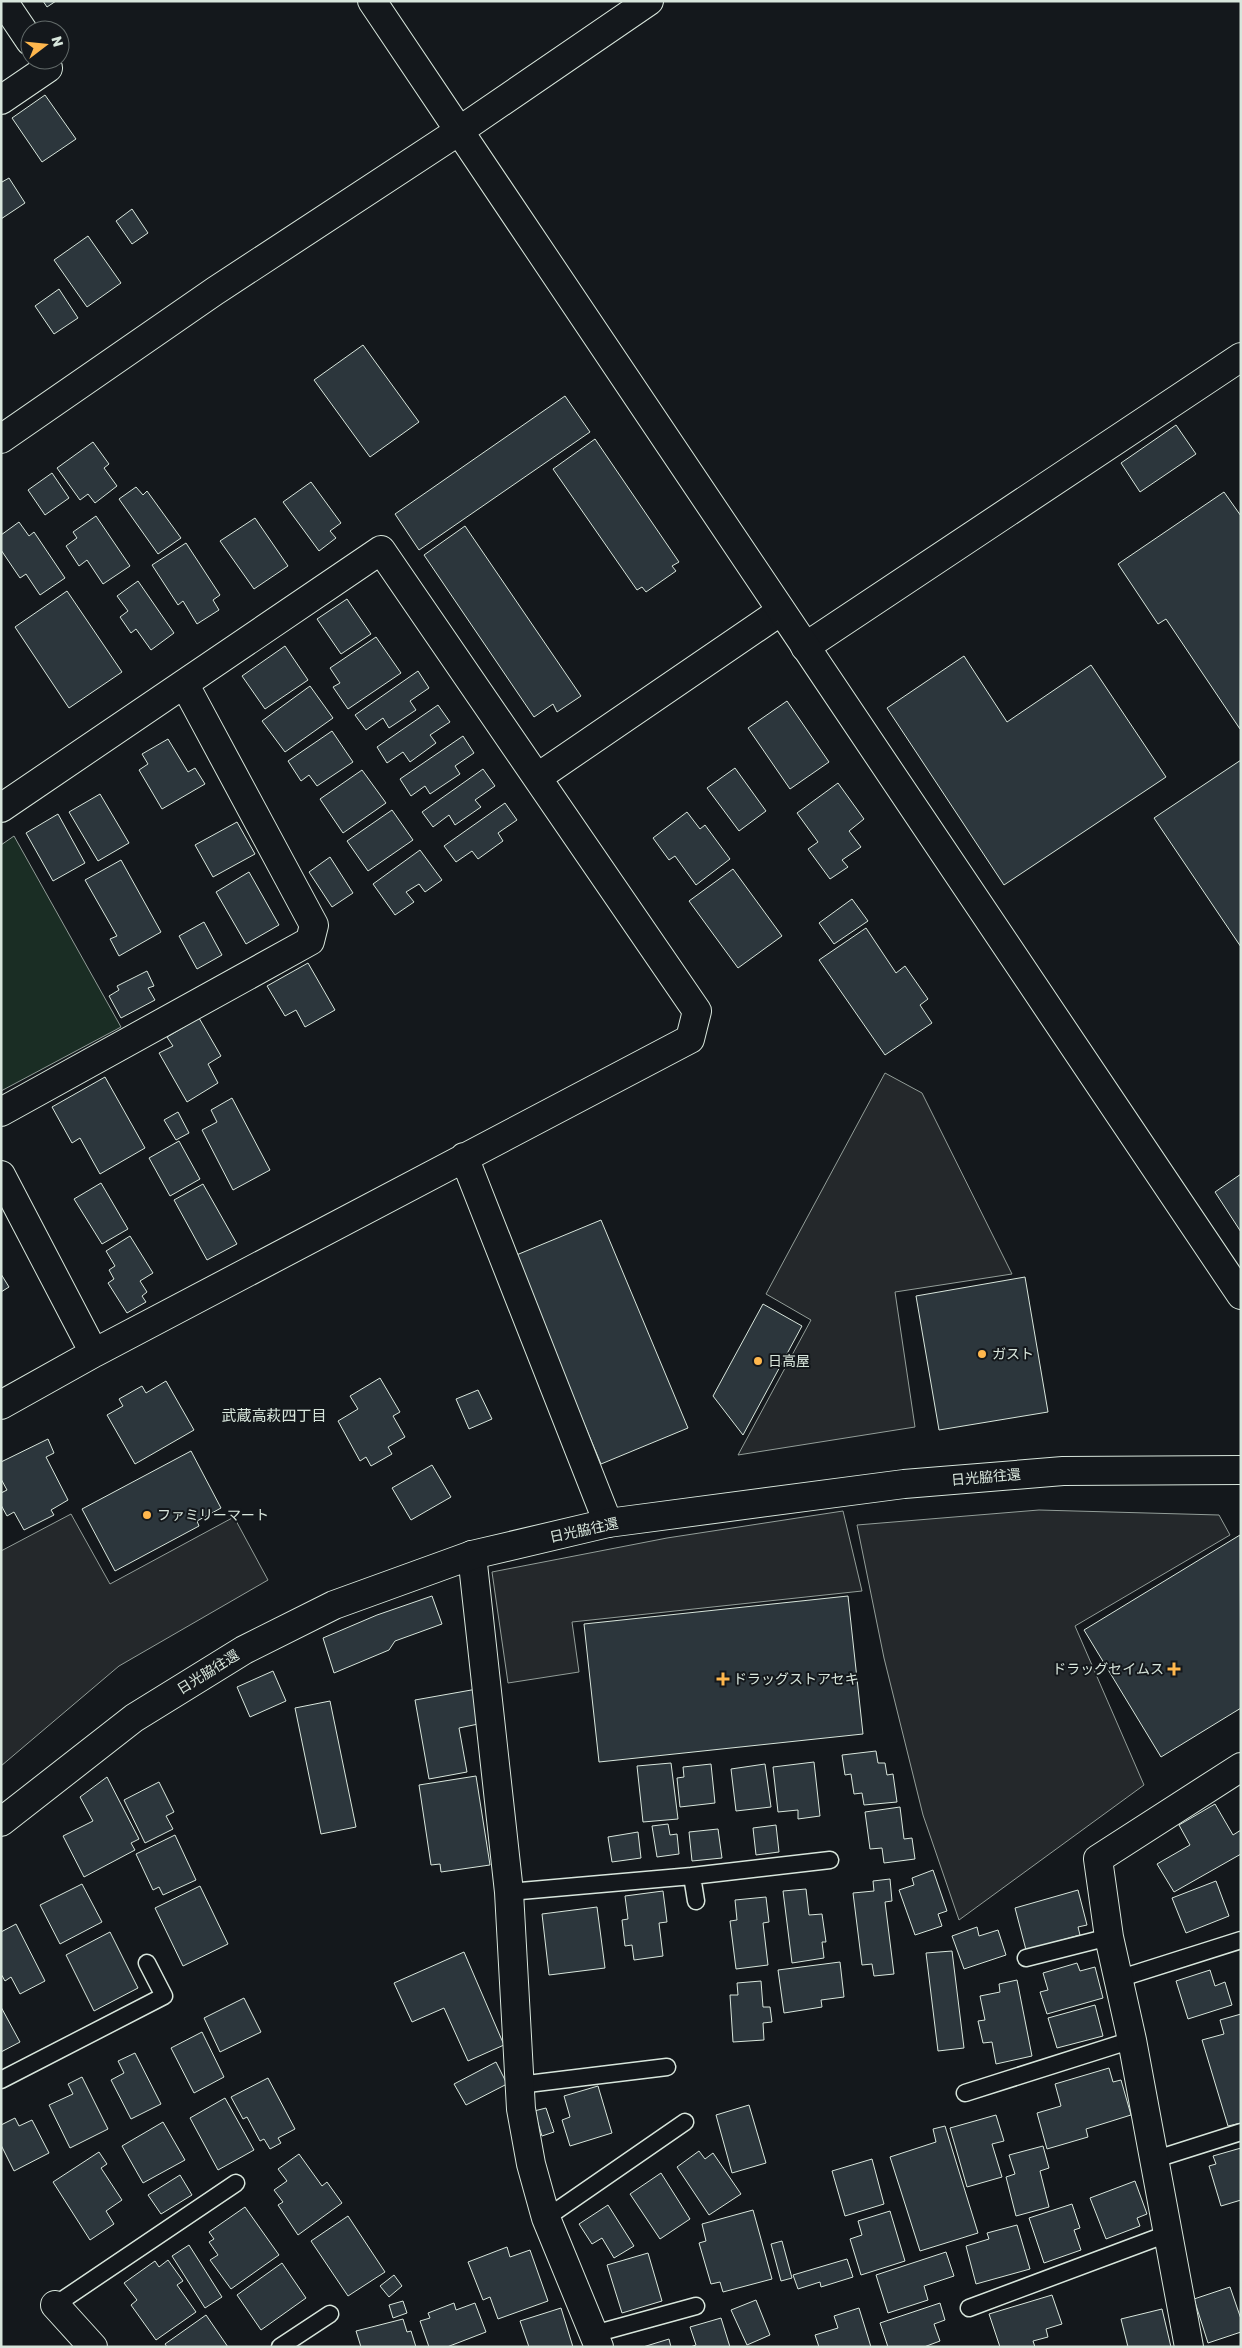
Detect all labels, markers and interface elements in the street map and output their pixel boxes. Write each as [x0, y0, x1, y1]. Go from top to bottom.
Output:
north arrow [20, 20, 70, 70]
text: N [47, 34, 67, 49]
place label: ガスト [992, 1346, 1034, 1363]
marker: ガスト [976, 1348, 988, 1360]
place label: 日高屋 [768, 1353, 810, 1370]
marker: 日高屋 [752, 1355, 764, 1367]
district label: 武蔵高萩四丁目 [221, 1407, 327, 1425]
street label: 日光脇往還 [950, 1466, 1022, 1489]
place label: ファミリーマート [157, 1507, 269, 1524]
marker: ファミリーマート [141, 1509, 153, 1521]
street label: 日光脇往還 [548, 1515, 620, 1546]
street label: 日光脇往還 [174, 1647, 242, 1698]
place label: ドラッグセイムス [1052, 1661, 1164, 1678]
marker: ドラッグセイムス [1168, 1663, 1180, 1675]
place label: ドラッグストアセキ [733, 1671, 859, 1688]
marker: ドラッグストアセキ [717, 1673, 729, 1685]

